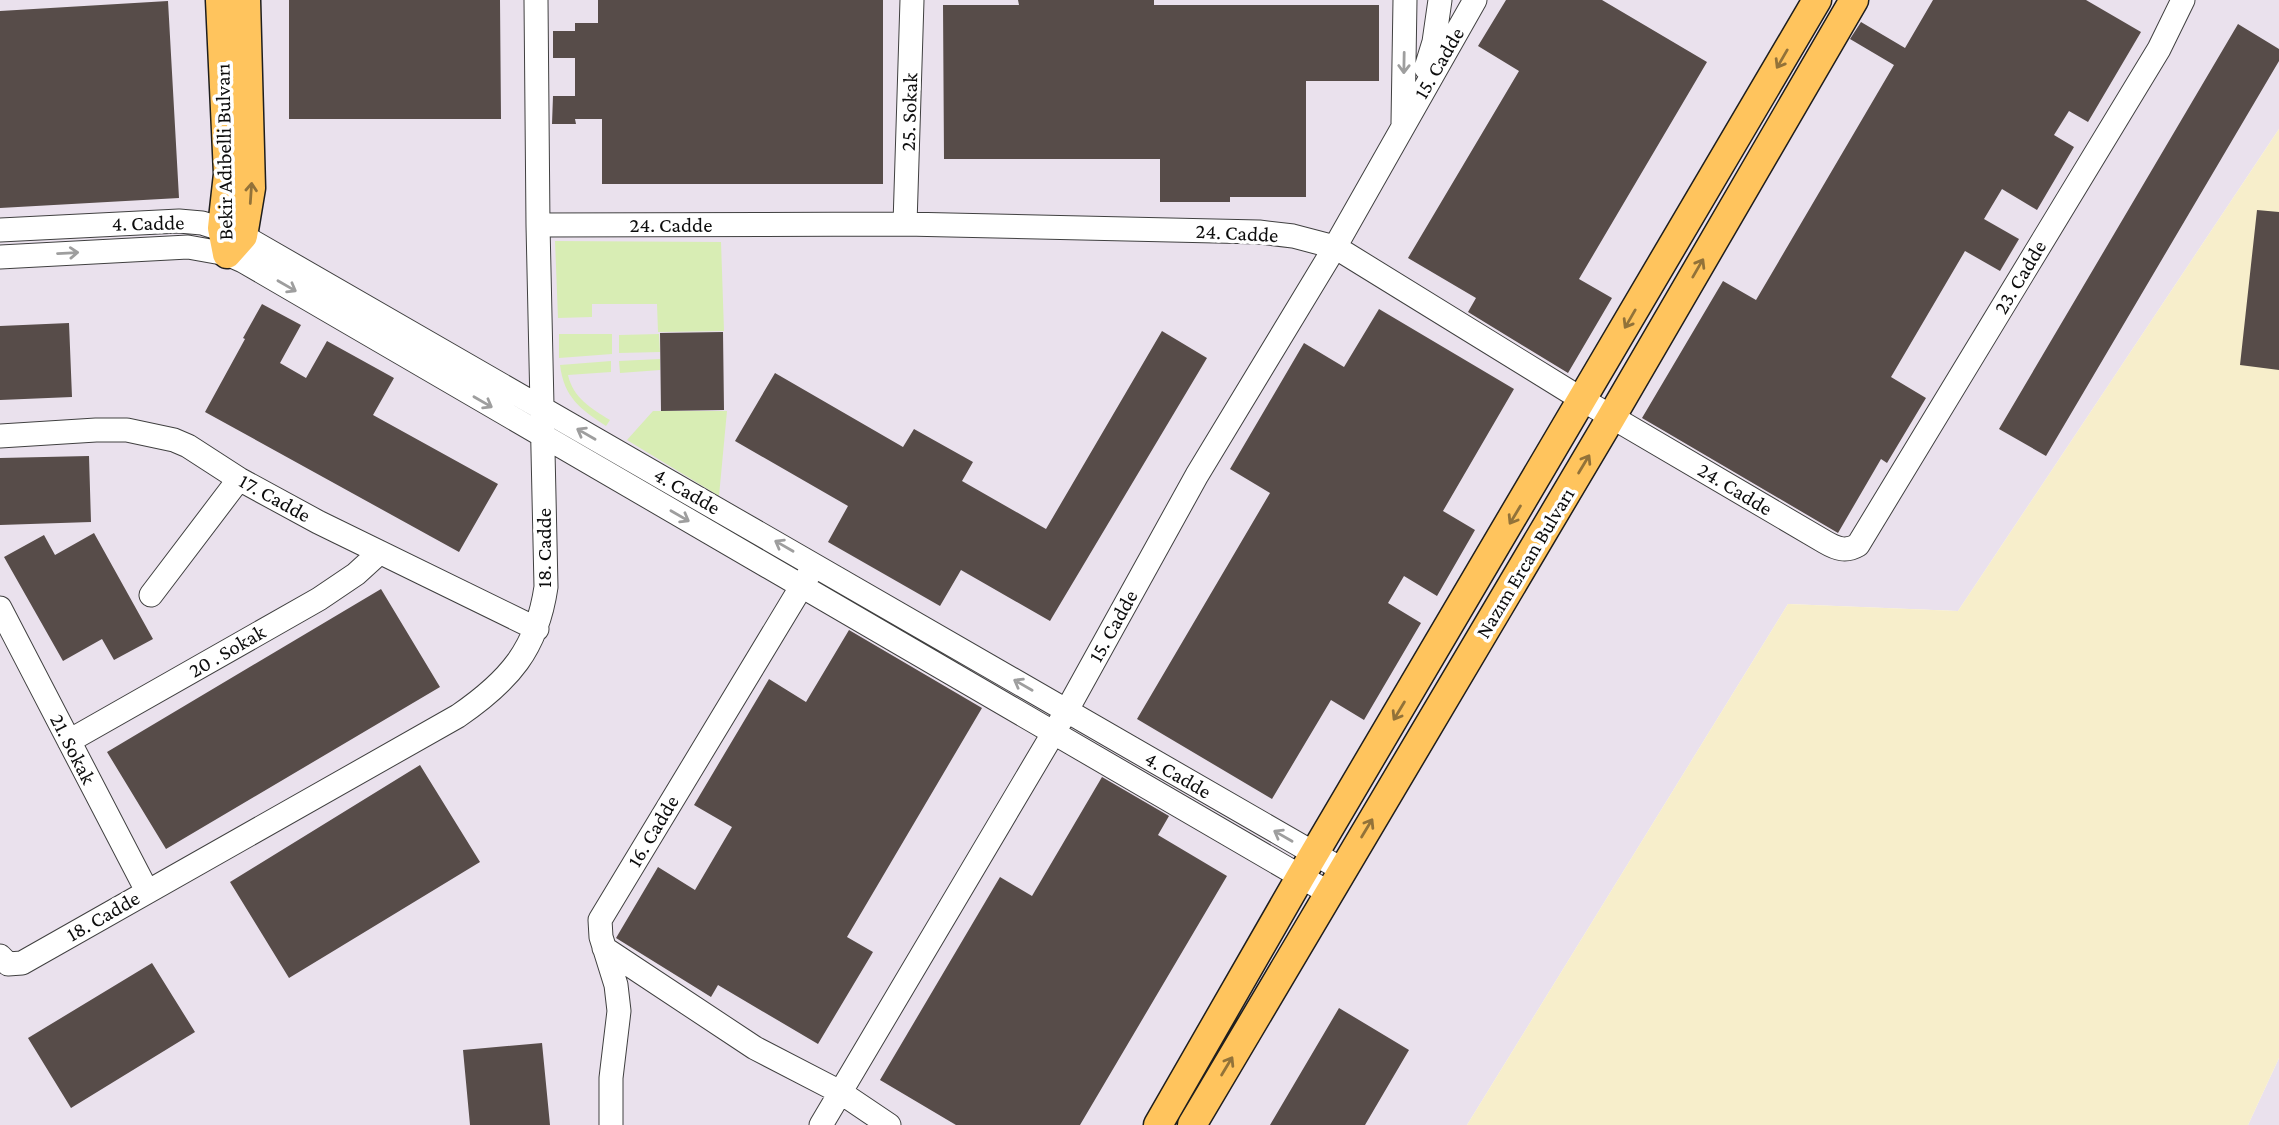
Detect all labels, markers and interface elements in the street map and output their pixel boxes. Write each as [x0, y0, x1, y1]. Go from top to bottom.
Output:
street label: 15. Cadde [1409, 23, 1469, 103]
one-way arrow [1775, 49, 1789, 69]
one-way arrow [1397, 51, 1411, 74]
street label: Bekir Adıbelli Bulvarı [210, 63, 238, 241]
street label: 25. Sokak [896, 72, 922, 152]
one-way arrow [244, 182, 257, 205]
street label: 4. Cadde [111, 210, 185, 236]
street label: 24. Cadde [630, 213, 712, 237]
street label: 24. Cadde [1195, 219, 1279, 247]
street label: 23. Cadde [1989, 236, 2051, 318]
one-way arrow [56, 246, 79, 259]
one-way arrow [1692, 258, 1706, 278]
one-way arrow [276, 280, 296, 294]
one-way arrow [1623, 308, 1637, 328]
one-way arrow [472, 395, 492, 409]
one-way arrow [576, 427, 597, 440]
one-way arrow [1577, 455, 1591, 475]
street label: 24. Cadde [1693, 457, 1777, 521]
street label: 4. Cadde [649, 462, 725, 520]
street label: 17. Cadde [235, 469, 315, 527]
street label: Nazım Ercan Bulvarı [1471, 483, 1580, 642]
one-way arrow [1508, 504, 1522, 524]
street label: 18. Cadde [532, 508, 556, 588]
one-way arrow [669, 509, 689, 523]
one-way arrow [774, 539, 794, 553]
street label: 15. Cadde [1083, 586, 1143, 666]
street label: 20 . Sokak [184, 619, 270, 683]
one-way arrow [1013, 678, 1034, 691]
one-way arrow [1392, 700, 1406, 720]
street label: 21. Sokak [45, 710, 101, 788]
street label: 4. Cadde [1140, 746, 1216, 804]
street label: 16. Cadde [622, 791, 684, 871]
one-way arrow [1361, 819, 1375, 839]
one-way arrow [1274, 829, 1294, 843]
street label: 18. Cadde [62, 886, 144, 946]
one-way arrow [1220, 1057, 1234, 1077]

